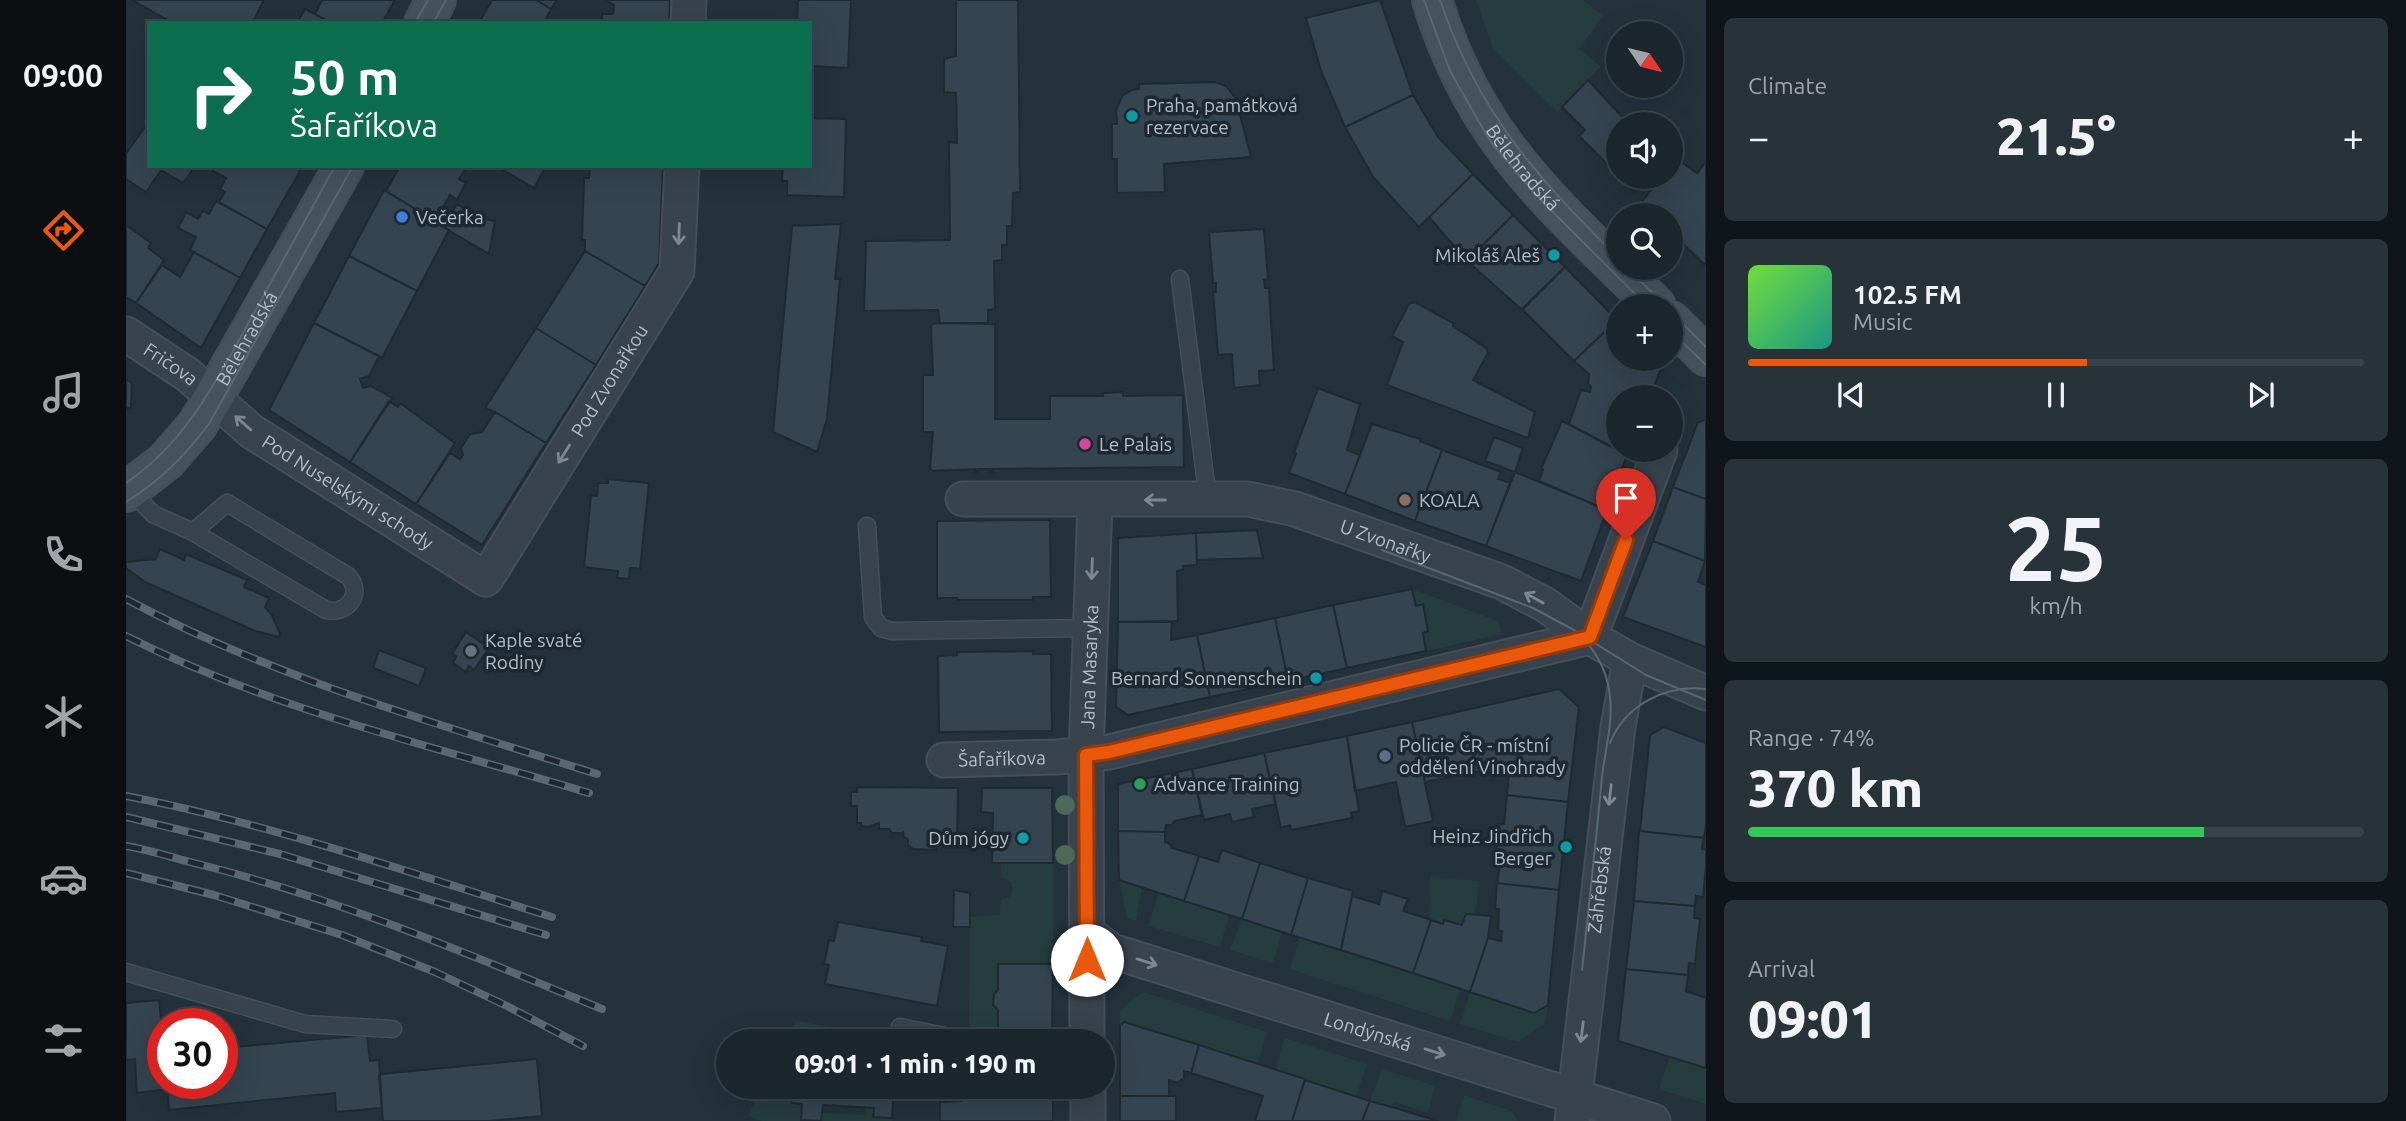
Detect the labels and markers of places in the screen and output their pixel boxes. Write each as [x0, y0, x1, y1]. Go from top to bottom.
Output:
place label: Praha, památková rezervace [1146, 94, 1298, 138]
marker: Praha, památková rezervace [1124, 108, 1140, 124]
place label: Večerka [416, 206, 484, 228]
marker: Večerka [394, 209, 410, 225]
place label: Mikoláš Aleš [1435, 244, 1540, 266]
marker: Mikoláš Aleš [1546, 247, 1562, 263]
place label: Le Palais [1099, 433, 1172, 455]
marker: Le Palais [1077, 436, 1093, 452]
pin [1596, 468, 1656, 540]
place label: KOALA [1419, 489, 1480, 511]
marker: KOALA [1397, 492, 1413, 508]
place label: Kaple svaté Rodiny [485, 629, 582, 673]
marker: Kaple svaté Rodiny [463, 643, 479, 659]
place label: Bernard Sonnenschein [1111, 667, 1302, 689]
marker: Bernard Sonnenschein [1308, 670, 1324, 686]
place label: Policie ČR - místní oddělení Vinohrady [1399, 734, 1565, 778]
marker: Policie ČR - místní oddělení Vinohrady [1377, 748, 1393, 764]
place label: Advance Training [1154, 773, 1300, 795]
marker: Advance Training [1132, 776, 1148, 792]
place label: Heinz Jindřich Berger [1432, 825, 1552, 869]
place label: Dům jógy [928, 827, 1009, 849]
marker: Dům jógy [1015, 830, 1031, 846]
marker: Heinz Jindřich Berger [1558, 839, 1574, 855]

